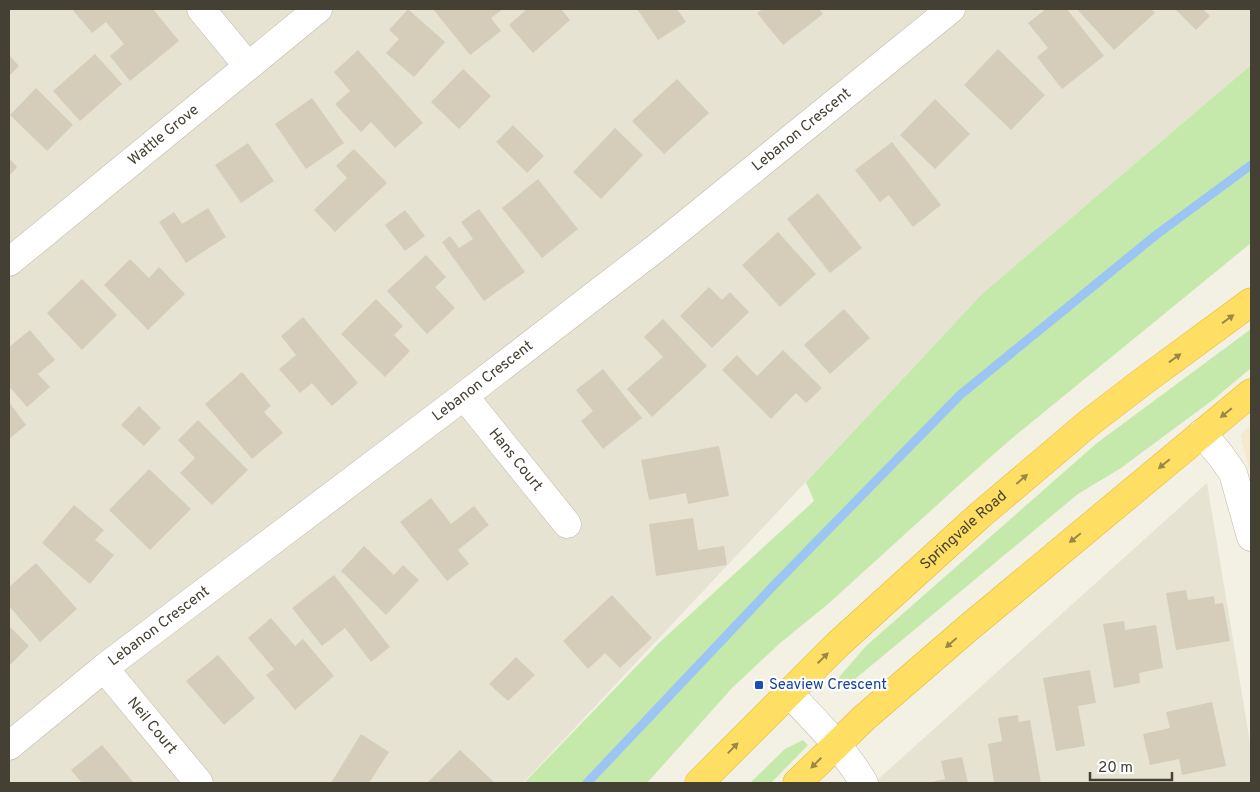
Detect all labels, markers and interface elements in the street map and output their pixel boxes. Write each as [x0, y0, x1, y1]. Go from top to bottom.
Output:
street label: Lebanon Crescent [748, 84, 855, 176]
street label: Wattle Grove [124, 101, 203, 170]
one-way arrow [1221, 314, 1234, 325]
street label: Lebanon Crescent [429, 337, 537, 426]
one-way arrow [1168, 353, 1182, 363]
one-way arrow [1220, 407, 1233, 418]
street label: Hans Court [484, 424, 547, 495]
one-way arrow [1158, 459, 1171, 470]
one-way arrow [1015, 474, 1028, 485]
street label: Springvale Road [916, 487, 1011, 574]
one-way arrow [1069, 533, 1082, 544]
street label: Lebanon Crescent [105, 582, 213, 671]
one-way arrow [945, 637, 957, 649]
one-way arrow [817, 652, 829, 664]
place label: Seaview Crescent [769, 676, 887, 695]
marker: Seaview Crescent [753, 679, 765, 691]
street label: Neil Court [123, 693, 181, 758]
one-way arrow [727, 743, 739, 755]
scale bar [1090, 750, 1172, 782]
one-way arrow [811, 757, 823, 769]
text: 20 m [1098, 759, 1133, 778]

